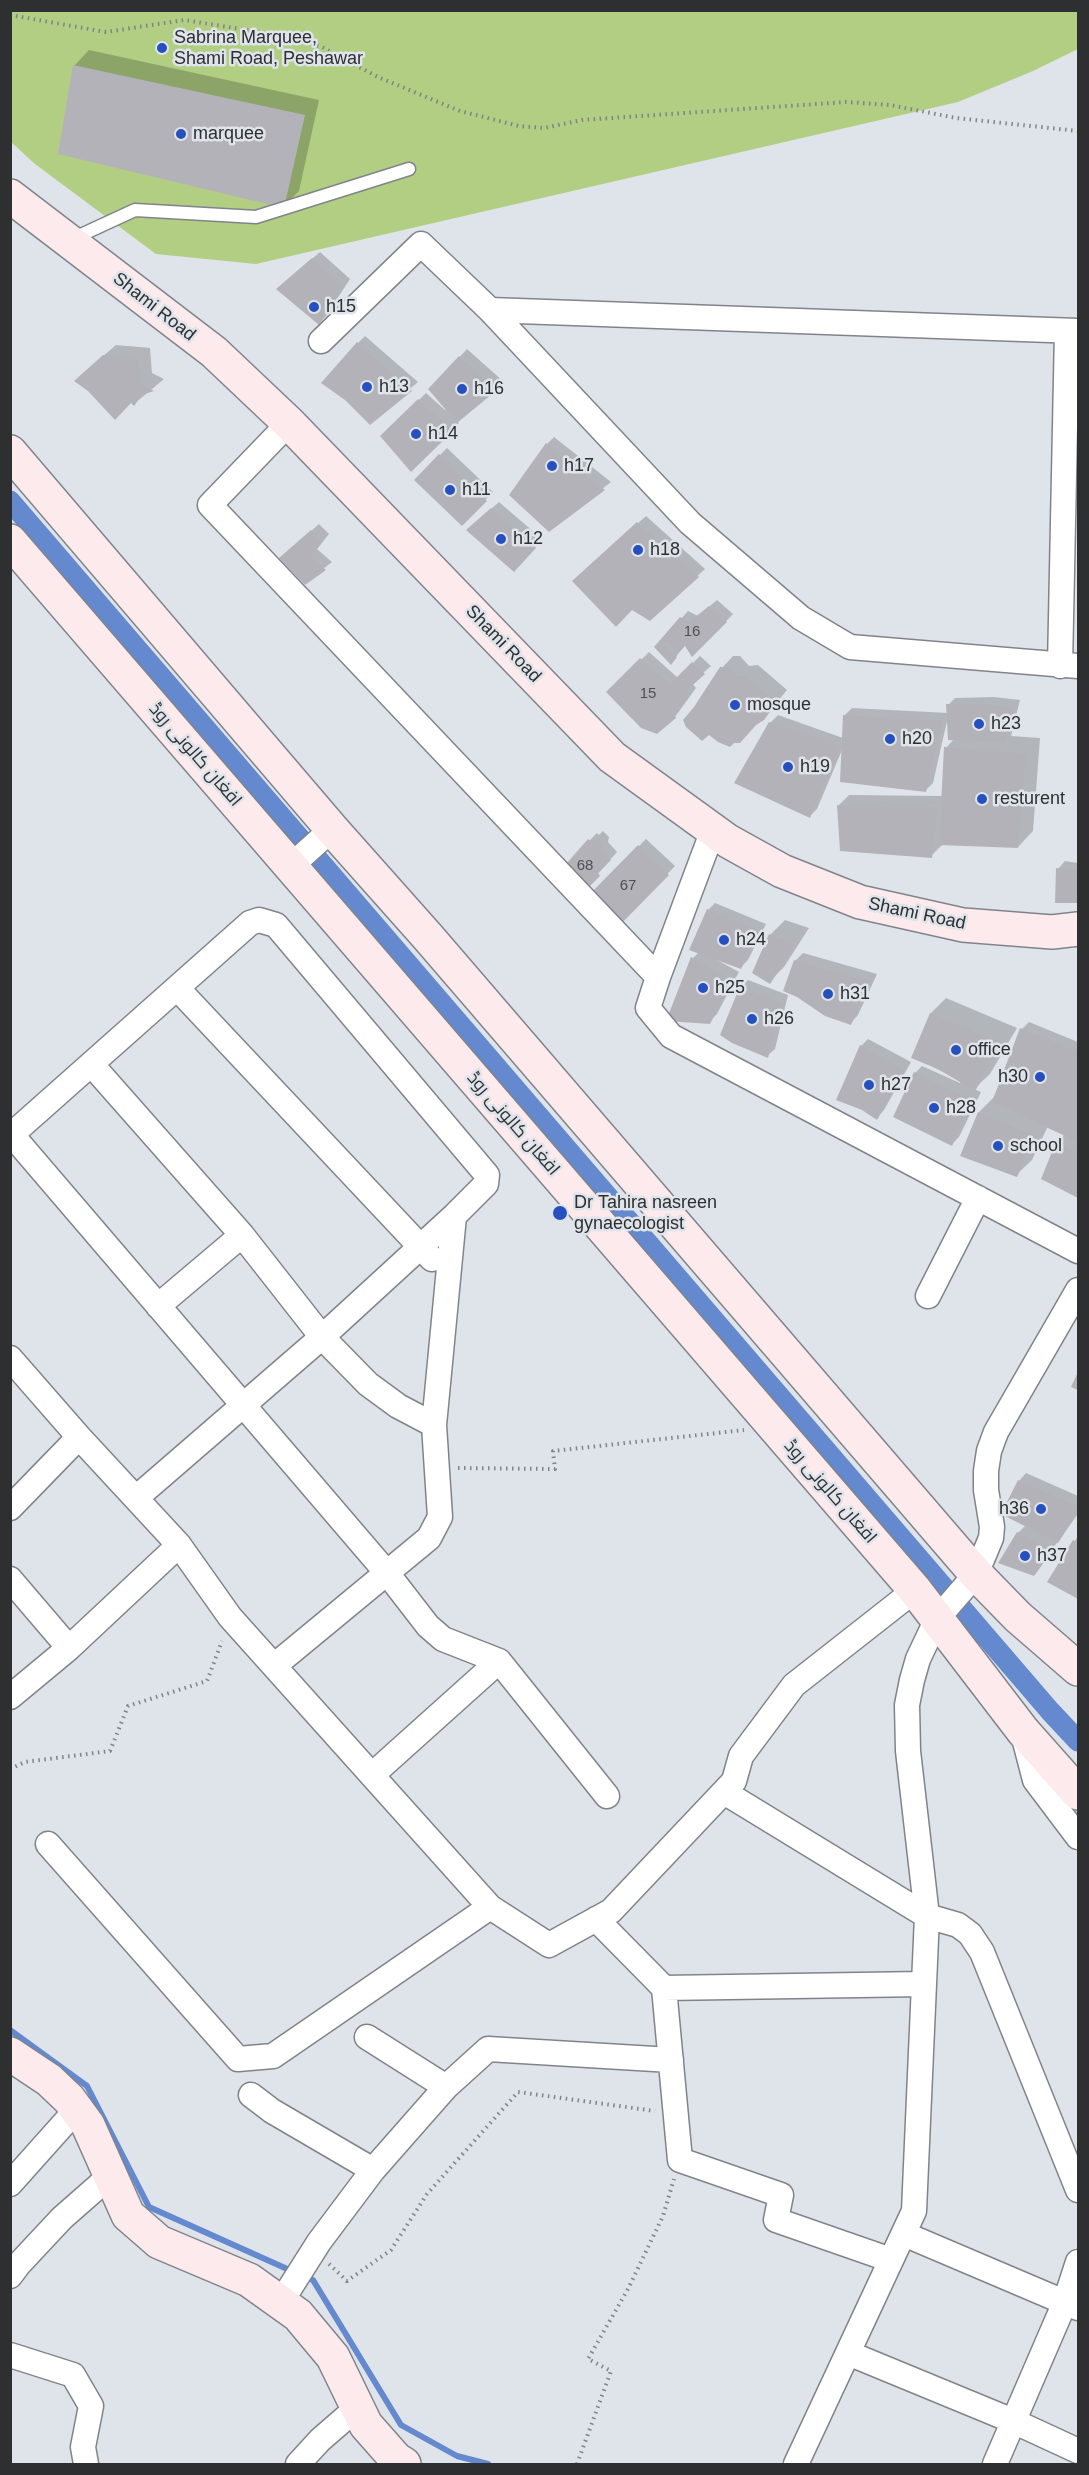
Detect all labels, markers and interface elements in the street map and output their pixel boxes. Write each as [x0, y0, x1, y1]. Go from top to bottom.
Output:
place label: Sabrina Marquee, Shami Road, Peshawar [174, 27, 363, 70]
marker: Sabrina Marquee, Shami Road, Peshawar [155, 41, 169, 55]
place label: marquee [193, 123, 264, 145]
marker: marquee [174, 127, 188, 141]
street label: Shami Road [108, 268, 200, 346]
place label: h15 [326, 296, 356, 318]
marker: h15 [307, 300, 321, 314]
place label: h13 [379, 376, 409, 398]
place label: h16 [474, 378, 504, 400]
marker: h13 [360, 380, 374, 394]
marker: h16 [455, 382, 469, 396]
place label: h14 [428, 423, 458, 445]
marker: h14 [409, 427, 423, 441]
place label: h17 [564, 455, 594, 477]
marker: h17 [545, 459, 559, 473]
place label: h11 [462, 479, 491, 501]
marker: h11 [443, 483, 457, 497]
place label: h12 [513, 528, 543, 550]
marker: h12 [494, 532, 508, 546]
place label: h18 [650, 539, 680, 561]
marker: h18 [631, 543, 645, 557]
street label: Shami Road [461, 601, 545, 687]
house number: 16 [684, 623, 700, 641]
house number: 15 [640, 685, 656, 703]
place label: mosque [747, 694, 811, 716]
marker: mosque [728, 698, 742, 712]
street label: افغان کالونی روڈ [144, 699, 246, 811]
place label: h23 [991, 713, 1021, 735]
marker: h23 [972, 717, 986, 731]
place label: h20 [902, 728, 932, 750]
marker: h20 [883, 732, 897, 746]
place label: h19 [800, 756, 830, 778]
marker: h19 [781, 760, 795, 774]
place label: resturent [994, 788, 1065, 810]
marker: resturent [975, 792, 989, 806]
house number: 68 [577, 857, 593, 875]
house number: 67 [620, 877, 636, 895]
street label: Shami Road [866, 893, 968, 935]
place label: h24 [736, 929, 766, 951]
marker: h24 [717, 933, 731, 947]
place label: h25 [715, 977, 745, 999]
marker: h25 [696, 981, 710, 995]
place label: h31 [840, 983, 870, 1005]
marker: h31 [821, 987, 835, 1001]
place label: h26 [764, 1008, 794, 1030]
marker: h26 [745, 1012, 759, 1026]
place label: office [968, 1039, 1011, 1061]
marker: office [949, 1043, 963, 1057]
place label: h30 [998, 1066, 1028, 1088]
street label: افغان کالونی روڈ [462, 1068, 564, 1180]
marker: h30 [1033, 1070, 1047, 1084]
place label: h27 [881, 1074, 911, 1096]
marker: h27 [862, 1078, 876, 1092]
place label: h28 [946, 1097, 976, 1119]
marker: h28 [927, 1101, 941, 1115]
place label: school [1010, 1135, 1062, 1157]
marker: school [991, 1139, 1005, 1153]
place label: Dr Tahira nasreen gynaecologist [574, 1192, 717, 1234]
marker: Dr Tahira nasreen gynaecologist [551, 1204, 569, 1222]
street label: افغان کالونی روڈ [779, 1436, 881, 1548]
place label: h36 [999, 1498, 1029, 1520]
marker: h36 [1034, 1502, 1048, 1516]
place label: h37 [1037, 1545, 1067, 1567]
marker: h37 [1018, 1549, 1032, 1563]

